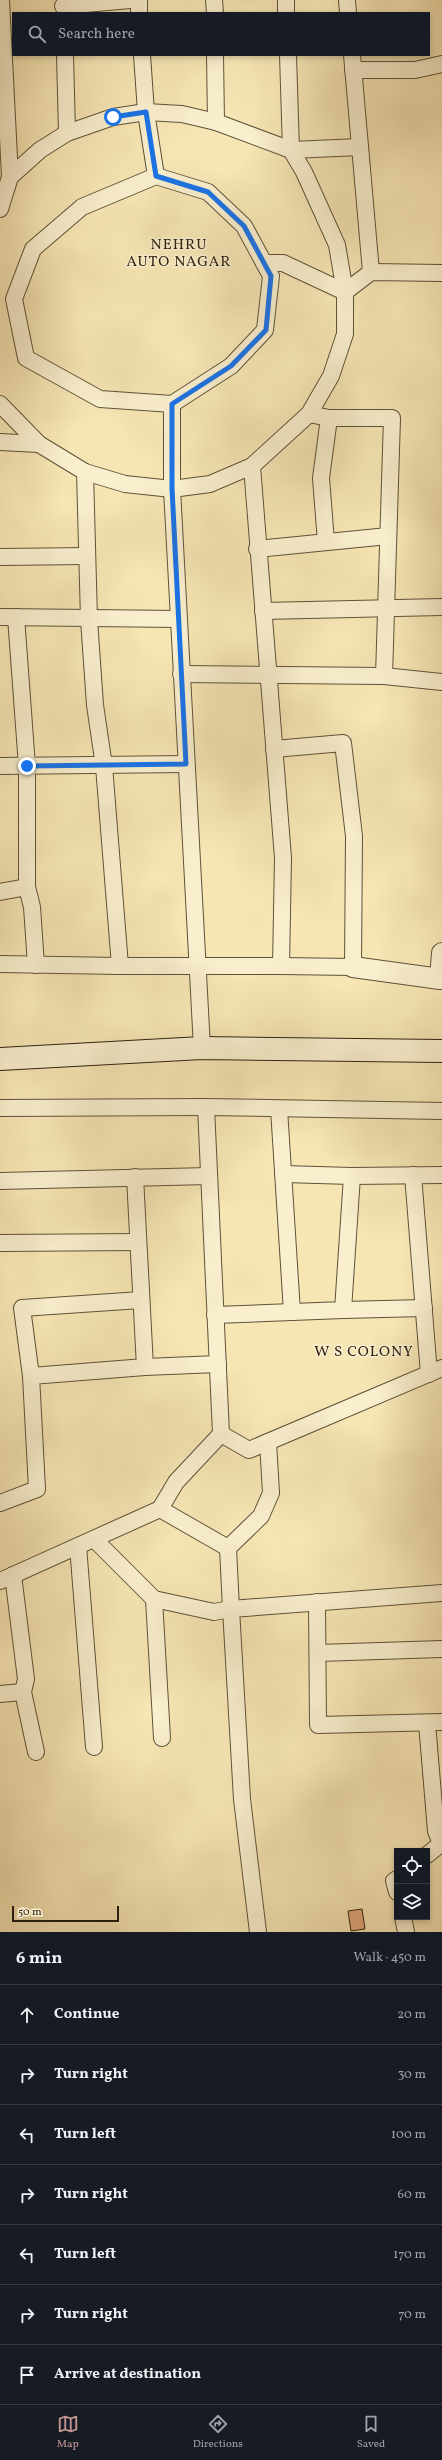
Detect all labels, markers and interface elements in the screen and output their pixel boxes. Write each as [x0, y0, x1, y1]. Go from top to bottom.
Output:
search box [12, 12, 430, 56]
icon: search [26, 23, 48, 45]
text: Search here [58, 24, 135, 45]
route start [104, 108, 122, 126]
district label: NEHRU AUTO NAGAR [126, 235, 232, 273]
route end [18, 757, 36, 775]
district label: W S COLONY [314, 1342, 414, 1363]
map controls [394, 1848, 430, 1920]
button: locate [394, 1848, 430, 1884]
button: layers [394, 1884, 430, 1920]
scale bar [12, 1904, 119, 1923]
text: 50 m [18, 1905, 42, 1920]
text: 6 min [16, 1947, 62, 1970]
text: Walk · 450 m [353, 1949, 426, 1967]
icon: ahead [16, 2004, 38, 2026]
text: Continue [54, 2004, 119, 2025]
text: 20 m [397, 2006, 426, 2024]
icon: right [16, 2064, 38, 2086]
text: Turn right [54, 2064, 128, 2085]
text: 30 m [398, 2066, 426, 2084]
icon: left [16, 2124, 38, 2146]
text: Turn left [54, 2124, 116, 2145]
text: 100 m [391, 2126, 426, 2144]
icon: right [16, 2184, 38, 2206]
text: Turn right [54, 2184, 128, 2205]
text: 60 m [398, 2186, 426, 2204]
icon: left [16, 2244, 38, 2266]
text: Turn left [54, 2244, 116, 2265]
text: 170 m [393, 2246, 426, 2264]
icon: right [16, 2304, 38, 2326]
text: Turn right [54, 2304, 128, 2325]
text: 70 m [398, 2306, 426, 2324]
icon: arrive [16, 2364, 38, 2386]
text: Arrive at destination [54, 2364, 201, 2385]
tab: Map [57, 2413, 79, 2452]
tab: Directions [193, 2413, 243, 2452]
tab: Saved [357, 2413, 385, 2452]

